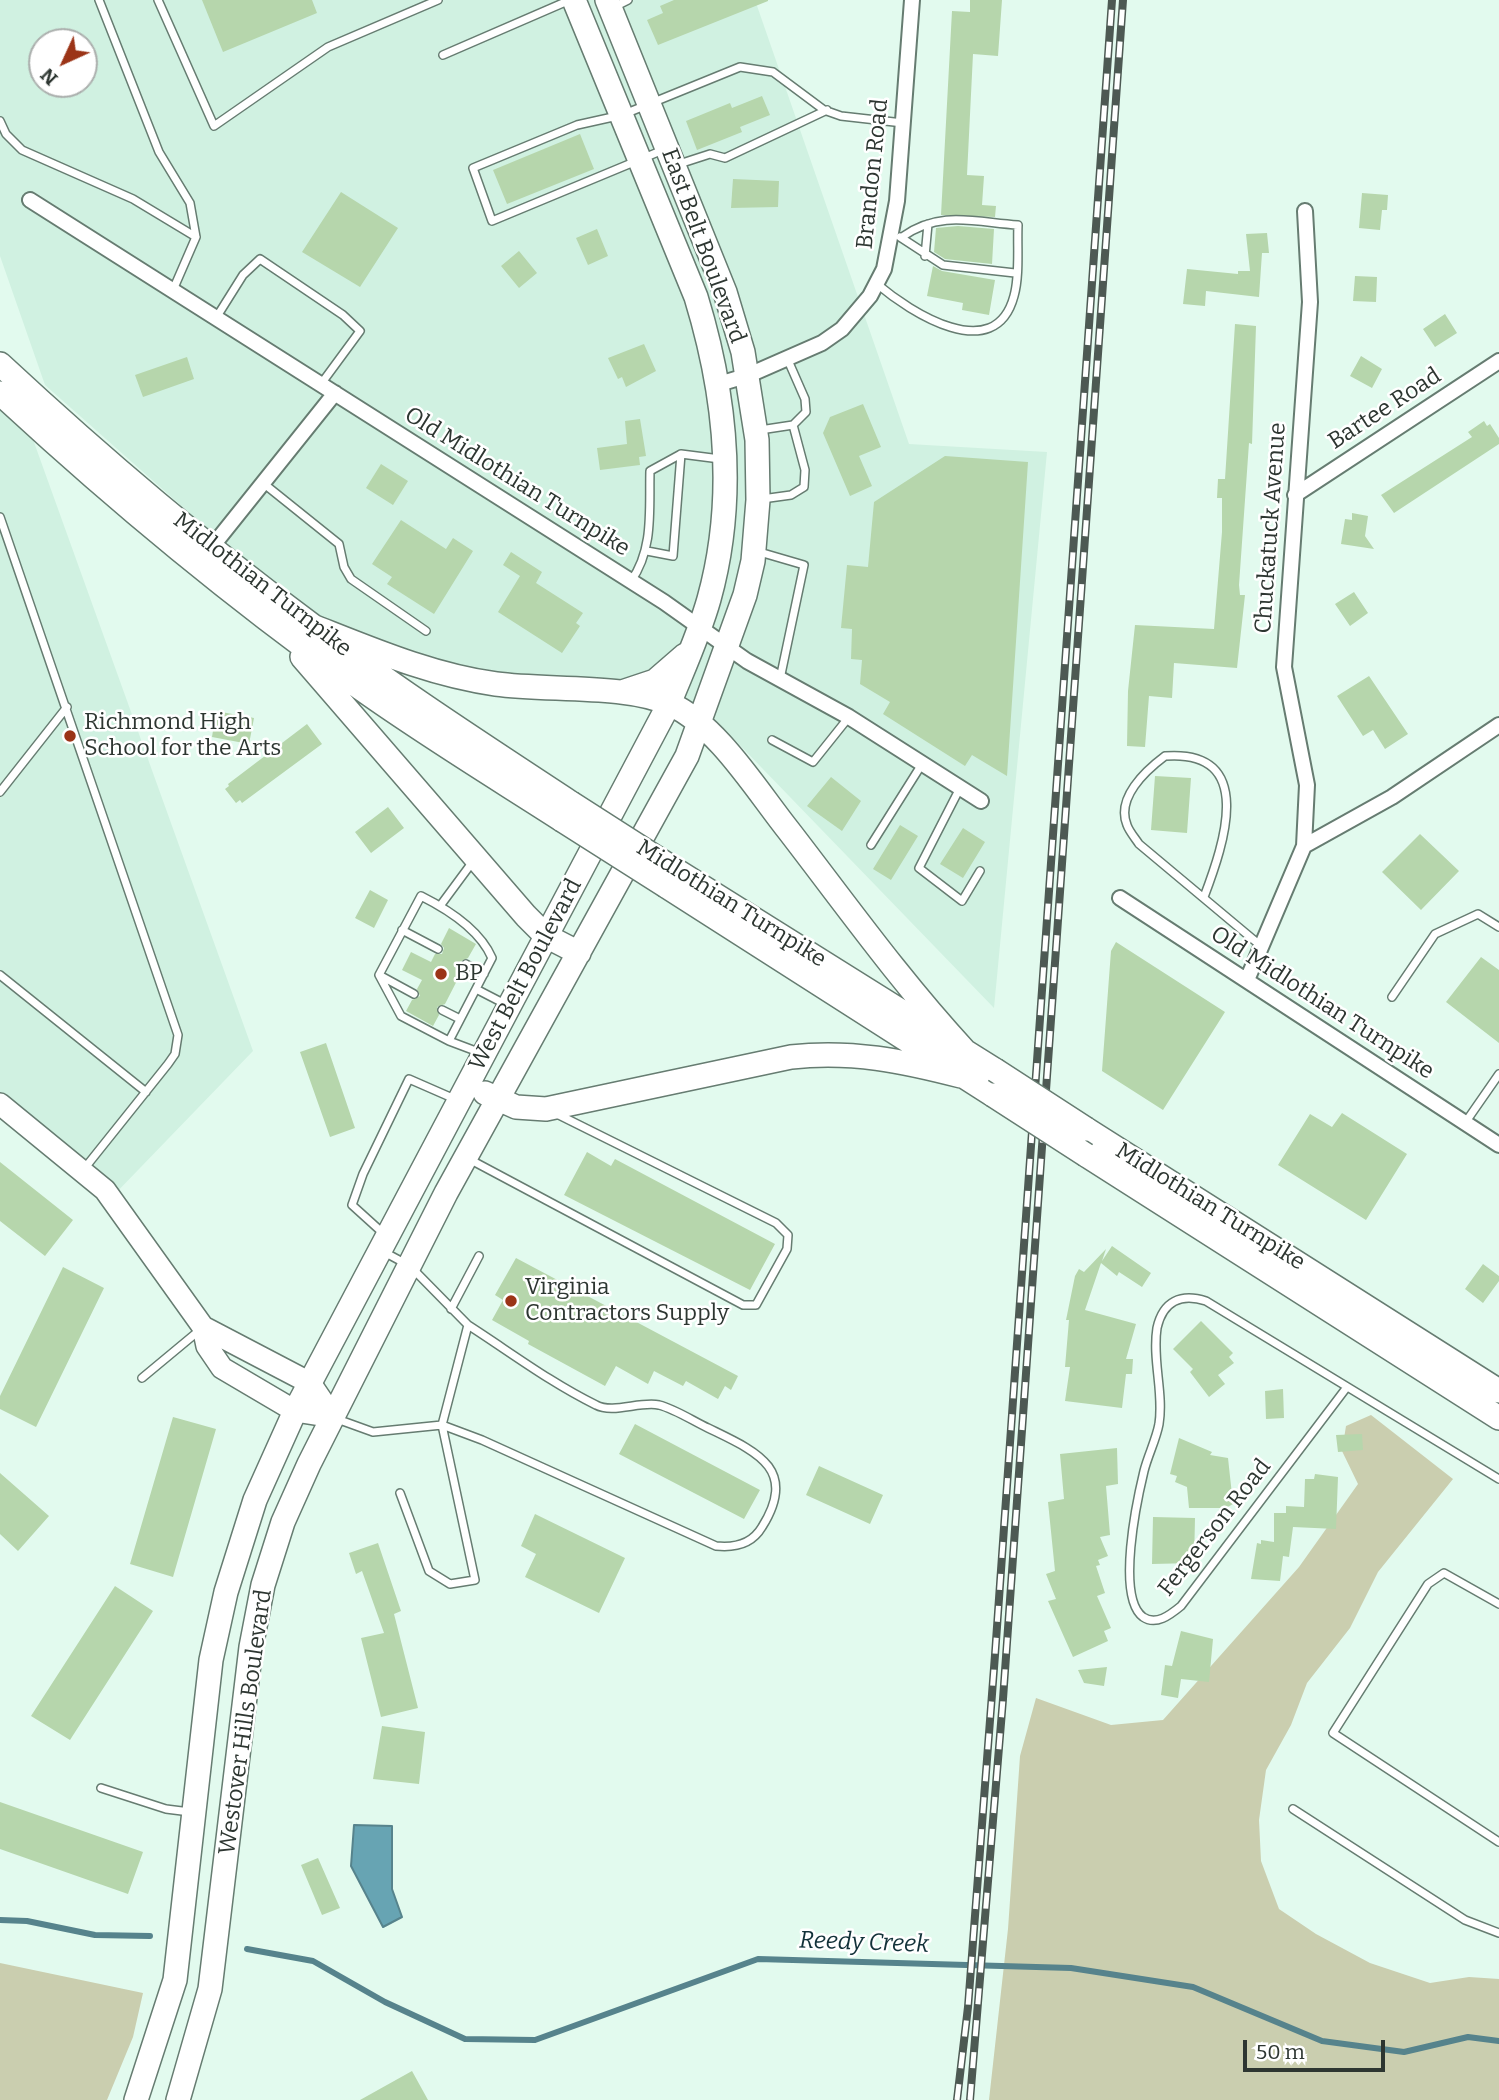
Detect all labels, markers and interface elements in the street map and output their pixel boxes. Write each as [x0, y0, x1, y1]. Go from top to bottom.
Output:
north arrow [28, 28, 98, 98]
text: N [36, 63, 63, 90]
street label: Brandon Road [851, 97, 895, 251]
street label: East Belt Boulevard [655, 145, 751, 347]
street label: Bartee Road [1323, 362, 1447, 456]
street label: Old Midlothian Turnpike [399, 401, 635, 563]
street label: Chuckatuck Avenue [1250, 422, 1292, 634]
street label: Midlothian Turnpike [167, 507, 357, 663]
place label: Richmond High School for the Arts [84, 709, 281, 763]
marker: Richmond High School for the Arts [62, 728, 78, 744]
street label: Midlothian Turnpike [631, 834, 831, 974]
street label: West Belt Boulevard [464, 874, 588, 1076]
street label: Old Midlothian Turnpike [1205, 921, 1439, 1085]
place label: BP [455, 960, 483, 988]
marker: BP [433, 966, 449, 982]
street label: Midlothian Turnpike [1110, 1137, 1310, 1277]
place label: Virginia Contractors Supply [525, 1274, 729, 1328]
marker: Virginia Contractors Supply [503, 1293, 519, 1309]
street label: Fergerson Road [1153, 1454, 1277, 1602]
street label: Westover Hills Boulevard [214, 1588, 278, 1856]
water label: Reedy Creek [798, 1926, 930, 1960]
scale bar [1247, 2026, 1389, 2070]
text: 50 m [1256, 2039, 1305, 2065]

